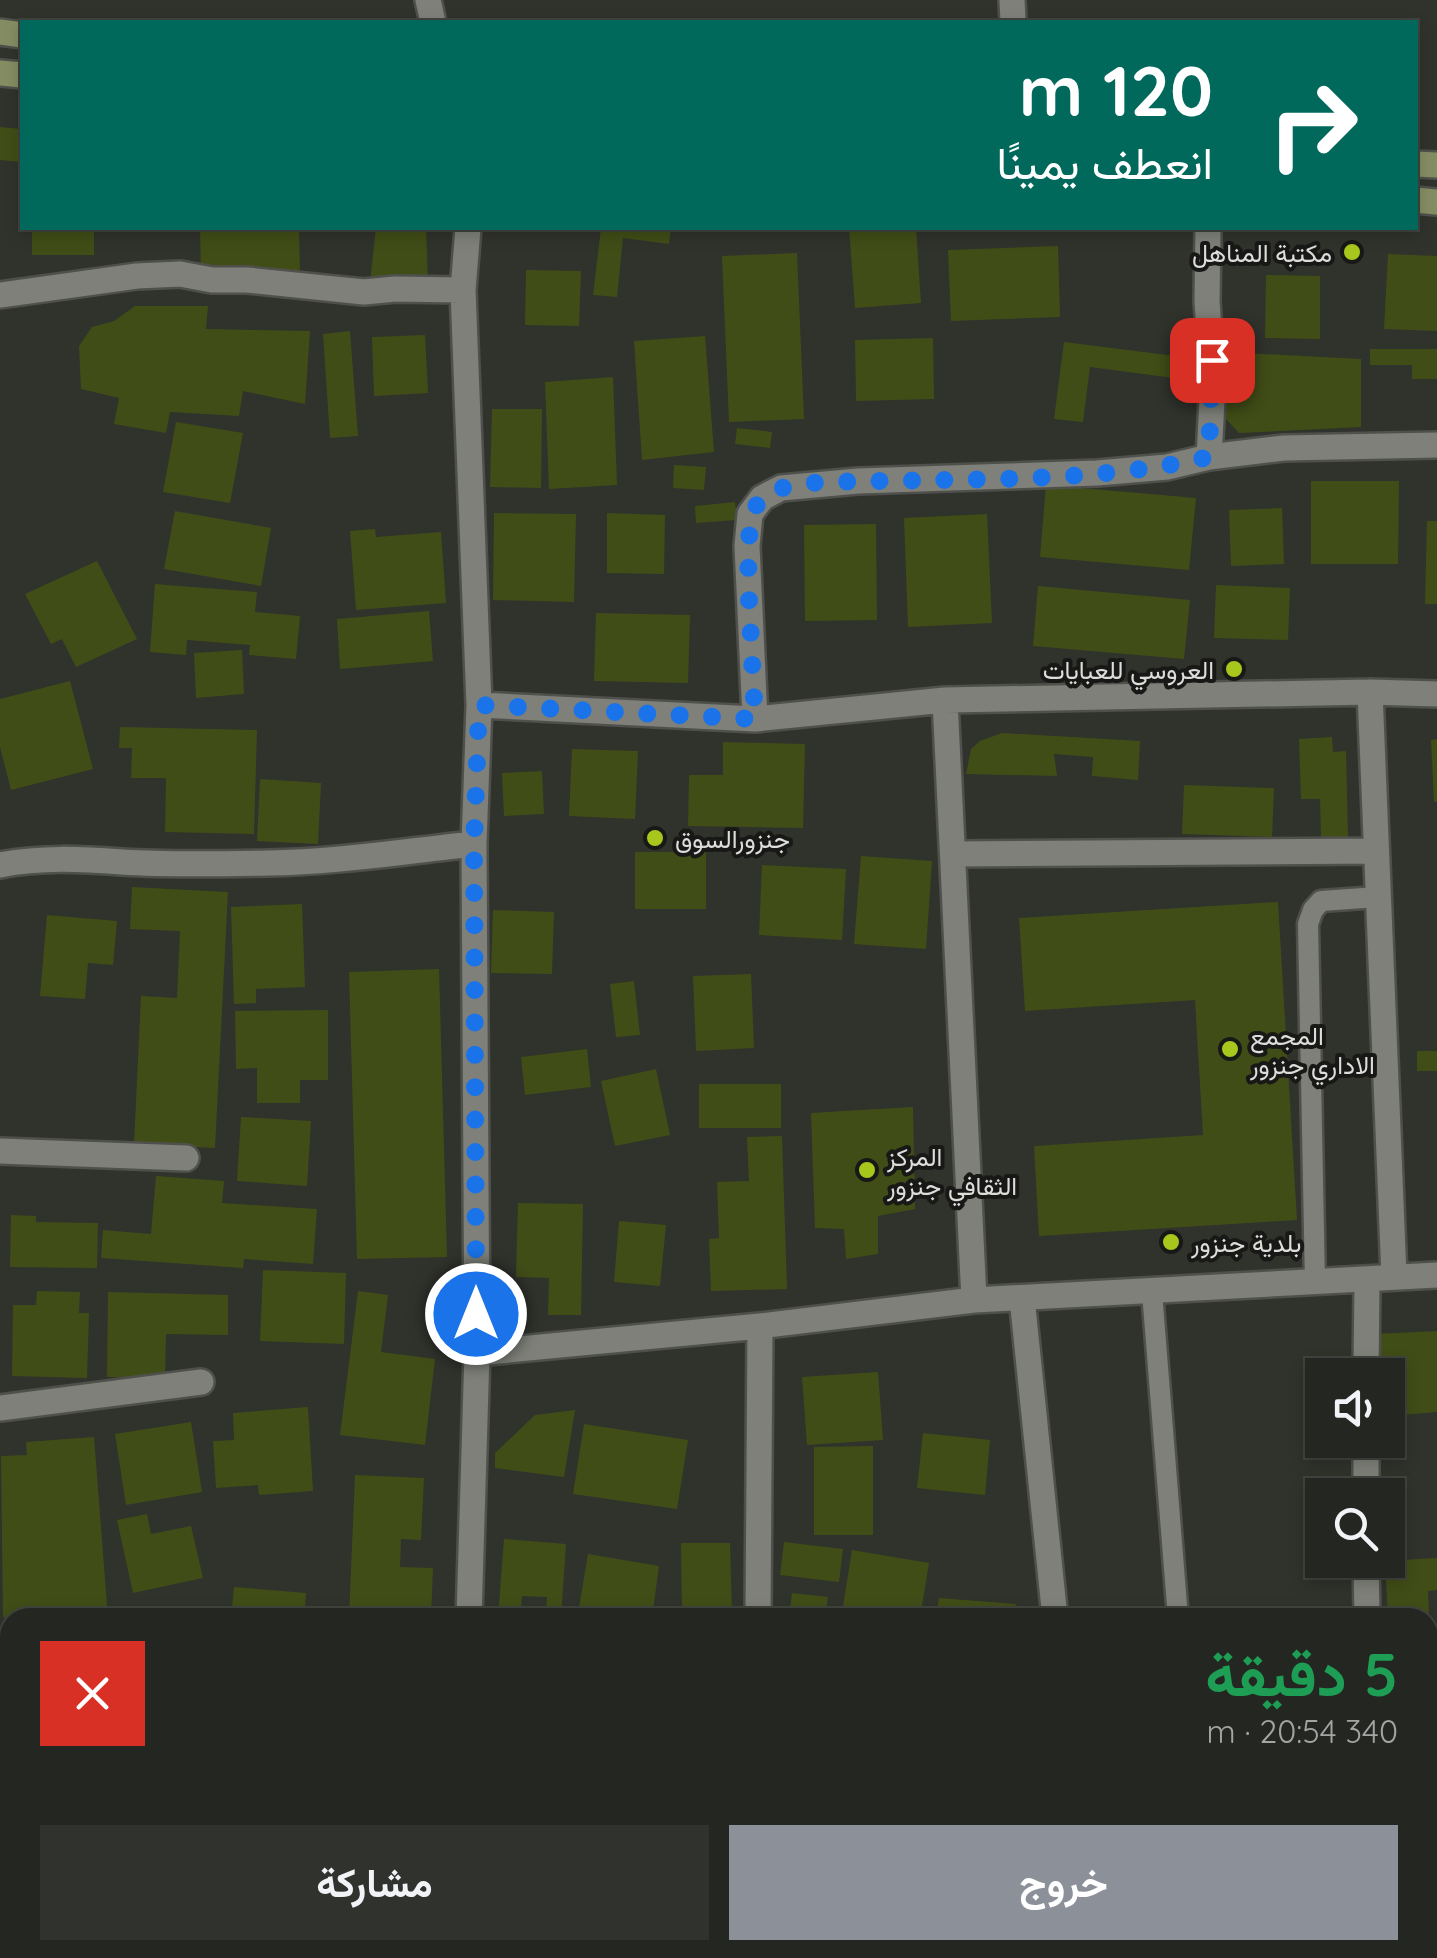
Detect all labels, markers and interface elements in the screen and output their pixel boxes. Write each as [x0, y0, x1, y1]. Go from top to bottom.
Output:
text: 120 m [1019, 46, 1213, 134]
icon: right [1248, 60, 1378, 190]
text: انعطف يمينًا [996, 134, 1213, 190]
place label: مكتبة المناهل [1192, 237, 1332, 268]
marker: مكتبة المناهل [1341, 241, 1363, 263]
pin [1170, 318, 1255, 403]
icon: arrive [1185, 333, 1240, 388]
place label: العروسي للعبايات [1043, 654, 1214, 691]
marker: العروسي للعبايات [1223, 658, 1245, 680]
place label: جنزورالسوق [675, 823, 790, 855]
marker: جنزورالسوق [644, 827, 666, 849]
place label: المجمع الاداري جنزور [1249, 1020, 1375, 1086]
marker: المجمع الاداري جنزور [1219, 1038, 1241, 1060]
place label: المركز الثقافي جنزور [886, 1141, 1017, 1207]
marker: المركز الثقافي جنزور [856, 1159, 878, 1181]
place label: بلدية جنزور [1190, 1227, 1301, 1259]
marker: بلدية جنزور [1160, 1231, 1182, 1253]
position arrow [424, 1262, 528, 1366]
map controls [1305, 1358, 1405, 1578]
button: sound [1305, 1358, 1405, 1458]
button: search [1305, 1478, 1405, 1578]
text: 5 دقيقة [1205, 1636, 1398, 1711]
button: close [40, 1641, 145, 1746]
text: 340 m · 20:54 [1207, 1711, 1398, 1751]
button: مشاركة [40, 1825, 709, 1940]
button: خروج [729, 1825, 1398, 1940]

